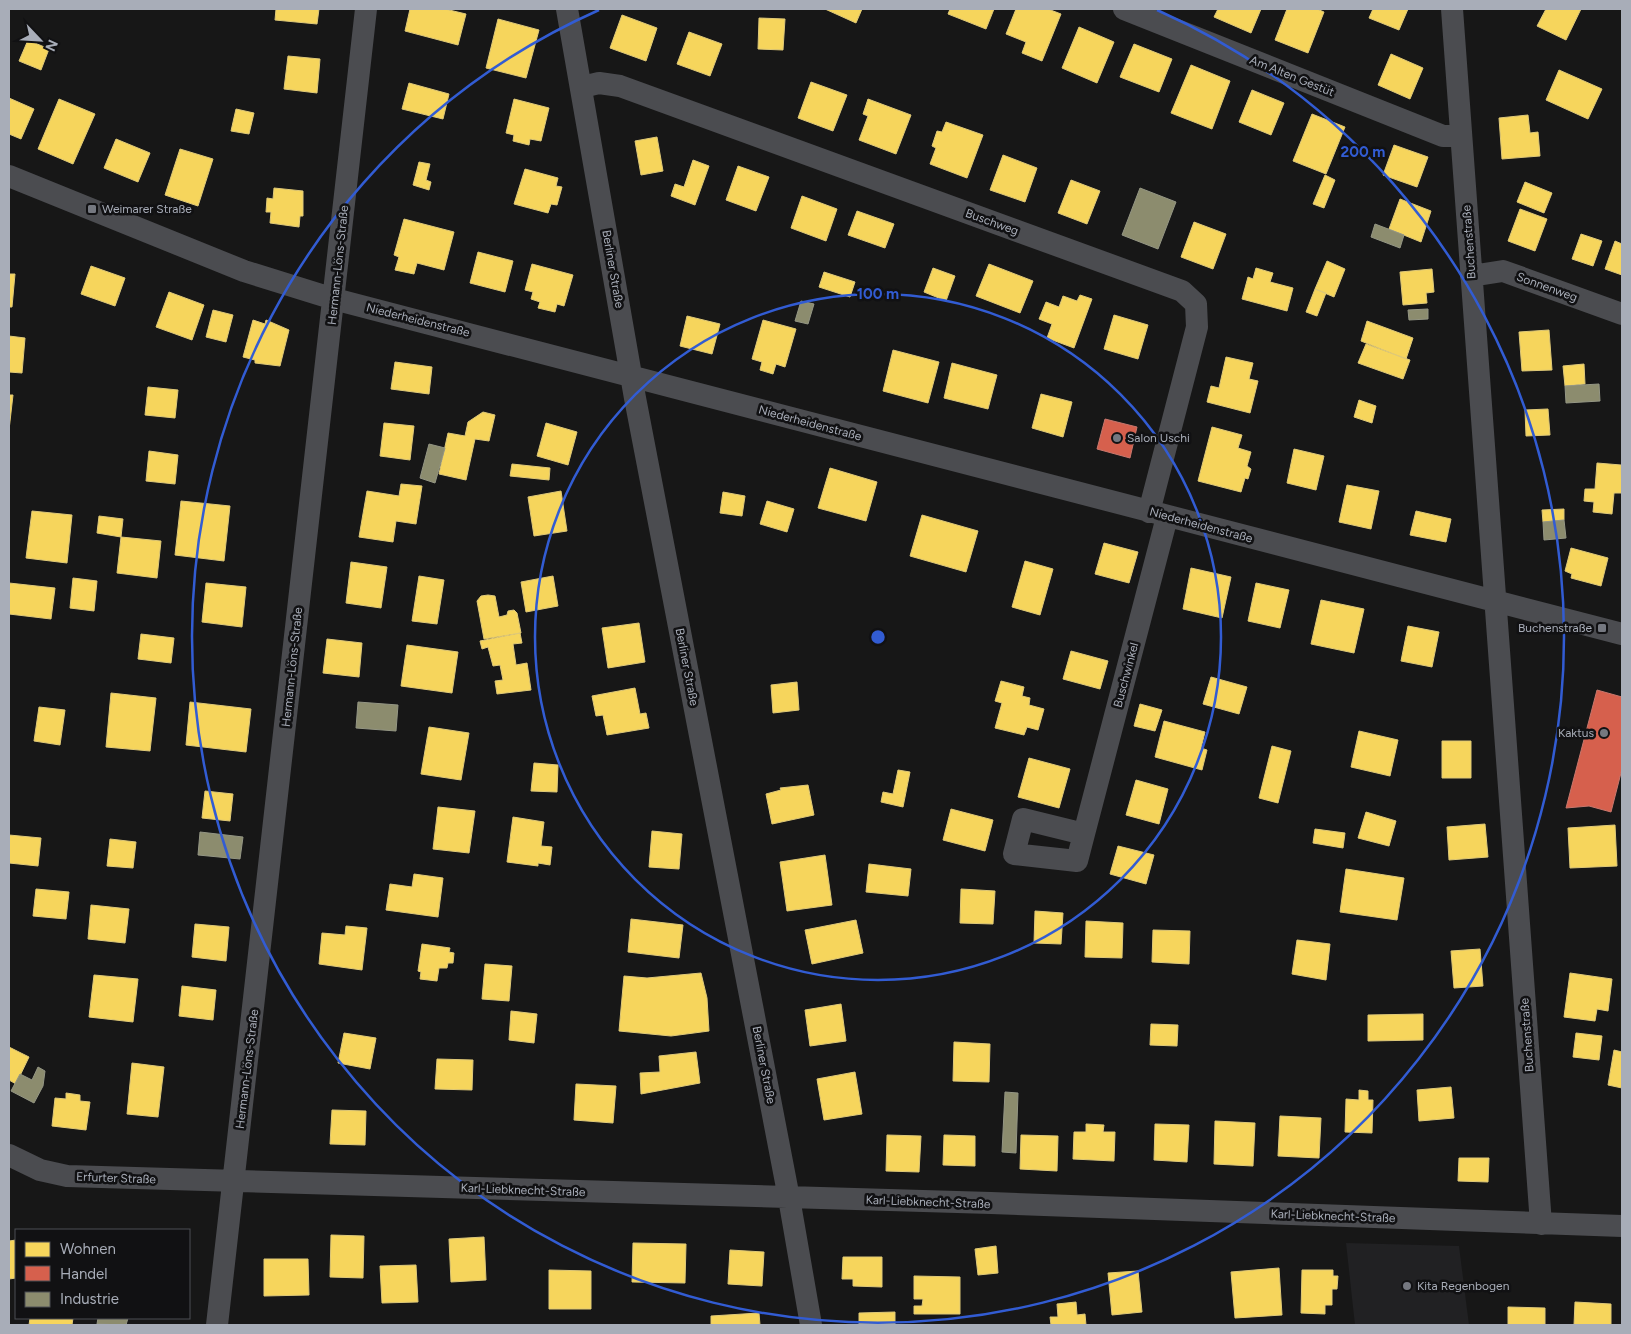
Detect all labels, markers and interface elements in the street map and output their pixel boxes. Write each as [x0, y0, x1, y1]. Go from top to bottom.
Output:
north arrow [15, 15, 65, 65]
text: N [41, 37, 61, 54]
street label: Am Alten Gestüt [1248, 53, 1337, 99]
text: 200 m [1341, 143, 1385, 161]
place label: Weimarer Straße [102, 202, 192, 216]
marker: Weimarer Straße [86, 203, 98, 215]
street label: Hermann-Löns-Straße [325, 204, 351, 326]
street label: Buchenstraße [1459, 204, 1479, 279]
street label: Buschweg [963, 206, 1021, 238]
street label: Berliner Straße [599, 229, 627, 310]
street label: Sonnenweg [1515, 270, 1579, 304]
text: 100 m [857, 285, 899, 303]
street label: Niederheidenstraße [365, 300, 472, 340]
street label: Niederheidenstraße [757, 402, 864, 444]
place label: Salon Uschi [1127, 431, 1190, 445]
marker: Salon Uschi [1111, 432, 1123, 444]
street label: Niederheidenstraße [1148, 504, 1255, 546]
street label: Hermann-Löns-Straße [279, 606, 305, 728]
place label: Buchenstraße [1518, 621, 1592, 635]
marker: Buchenstraße [1596, 622, 1608, 634]
street label: Berliner Straße [673, 627, 701, 708]
centre of rings [869, 628, 887, 646]
street label: Buschwinkel [1111, 641, 1141, 709]
place label: Kaktus [1558, 726, 1594, 740]
marker: Kaktus [1598, 727, 1610, 739]
street label: Buchenstraße [1517, 997, 1537, 1072]
street label: Hermann-Löns-Straße [233, 1008, 261, 1130]
street label: Berliner Straße [750, 1025, 778, 1106]
street label: Erfurter Straße [76, 1170, 157, 1186]
street label: Karl-Liebknecht-Straße [460, 1181, 586, 1199]
street label: Karl-Liebknecht-Straße [865, 1193, 991, 1211]
street label: Karl-Liebknecht-Straße [1270, 1207, 1396, 1225]
legend [15, 1229, 190, 1319]
text: Wohnen [60, 1240, 116, 1258]
text: Handel [60, 1265, 108, 1283]
place label: Kita Regenbogen [1417, 1279, 1510, 1293]
marker: Kita Regenbogen [1401, 1280, 1413, 1292]
text: Industrie [60, 1290, 119, 1308]

